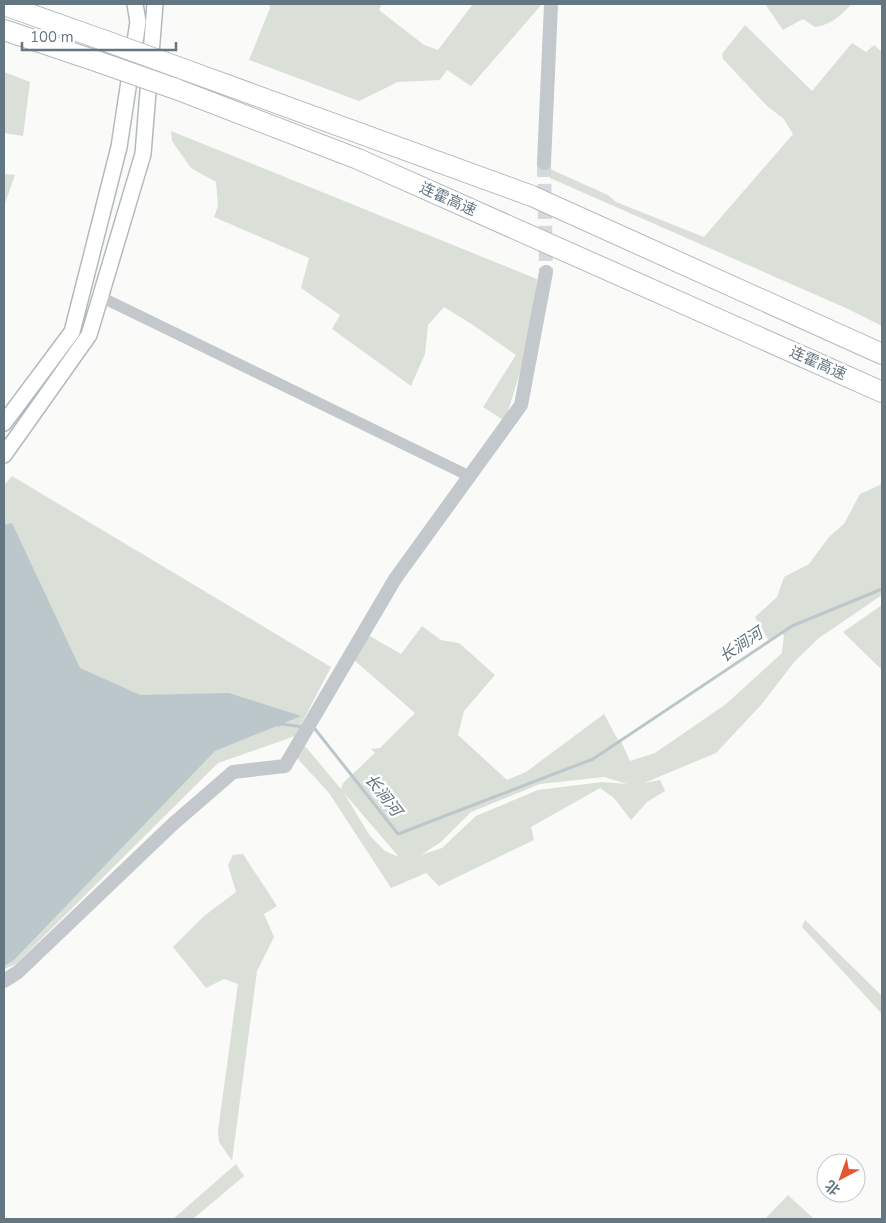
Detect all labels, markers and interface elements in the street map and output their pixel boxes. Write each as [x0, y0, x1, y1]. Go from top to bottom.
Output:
scale bar [22, 20, 176, 52]
text: 100 m [30, 27, 74, 47]
street label: 连霍高速 [417, 178, 479, 220]
street label: 连霍高速 [787, 342, 849, 384]
water label: 长涧河 [715, 621, 770, 668]
water label: 长涧河 [360, 769, 408, 823]
north arrow [816, 1153, 866, 1203]
text: 北 [821, 1176, 844, 1199]

